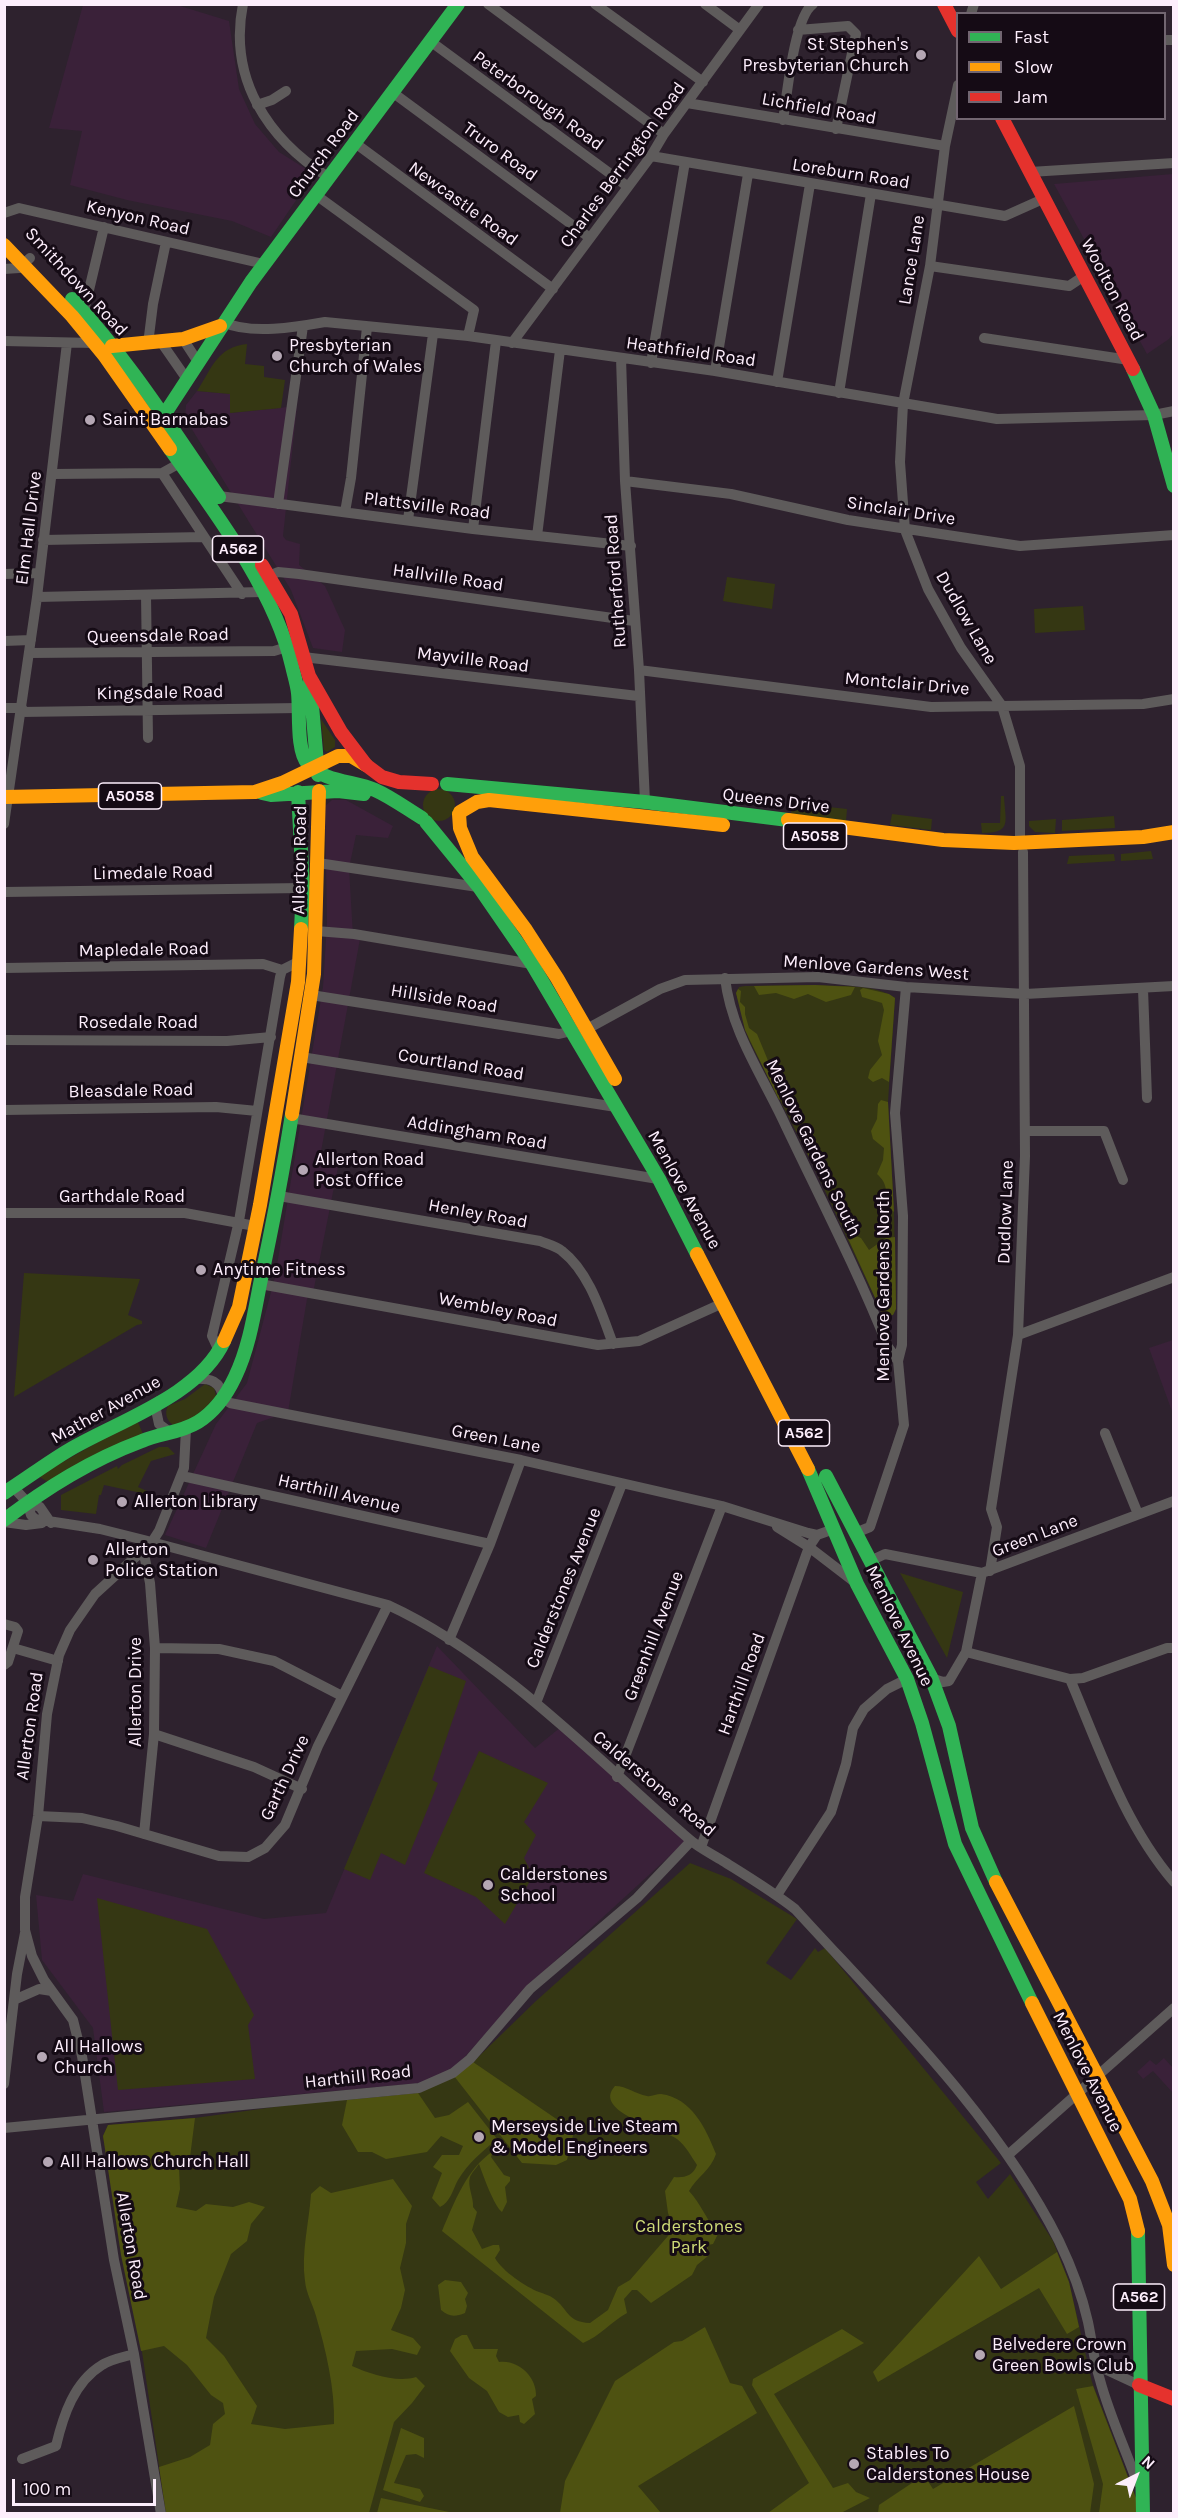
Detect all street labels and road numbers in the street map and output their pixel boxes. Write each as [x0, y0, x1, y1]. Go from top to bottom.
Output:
street label: Peterborough Road [468, 46, 608, 156]
street label: Charles Berrington Road [556, 78, 690, 252]
street label: Lichfield Road [760, 88, 878, 130]
street label: Church Road [284, 106, 364, 202]
street label: Truro Road [458, 118, 542, 186]
street label: Loreburn Road [791, 154, 911, 194]
street label: Newcastle Road [404, 157, 522, 251]
street label: Kenyon Road [84, 196, 192, 240]
street label: Lance Lane [894, 214, 930, 306]
street label: Smithdown Road [20, 223, 132, 341]
street label: Woolton Road [1076, 235, 1148, 345]
street label: Heathfield Road [625, 332, 757, 372]
street label: Elm Hall Drive [11, 470, 47, 586]
street label: Plattsville Road [362, 488, 492, 524]
street label: Sinclair Drive [845, 492, 957, 530]
street label: Rutherford Road [601, 513, 631, 649]
road number: A562 [212, 536, 264, 562]
street label: Hallville Road [391, 560, 505, 596]
street label: Dudlow Lane [931, 568, 1001, 668]
street label: Queensdale Road [87, 624, 229, 648]
street label: Mayville Road [416, 642, 530, 678]
street label: Montclair Drive [844, 668, 970, 700]
street label: Kingsdale Road [96, 681, 224, 705]
road number: A5058 [98, 783, 162, 809]
street label: Queens Drive [721, 784, 831, 818]
street label: Allerton Road [288, 805, 312, 915]
road number: A5058 [784, 823, 846, 849]
street label: Limedale Road [93, 861, 213, 885]
street label: Mapledale Road [79, 938, 209, 962]
street label: Menlove Gardens West [782, 951, 970, 985]
street label: Hillside Road [389, 980, 499, 1018]
street label: Rosedale Road [78, 1012, 198, 1034]
street label: Courtland Road [396, 1044, 526, 1086]
street label: Menlove Gardens South [761, 1056, 865, 1240]
street label: Bleasdale Road [68, 1079, 194, 1103]
street label: Addingham Road [405, 1111, 549, 1155]
street label: Menlove Avenue [643, 1127, 725, 1253]
street label: Dudlow Lane [993, 1160, 1019, 1264]
street label: Garthdale Road [59, 1186, 185, 1208]
street label: Menlove Gardens North [873, 1190, 895, 1382]
street label: Henley Road [427, 1195, 529, 1233]
street label: Wembley Road [437, 1288, 559, 1332]
street label: Mather Avenue [47, 1371, 165, 1449]
street label: Green Lane [450, 1420, 542, 1458]
road number: A562 [778, 1420, 830, 1446]
street label: Harthill Avenue [276, 1469, 402, 1519]
street label: Calderstones Avenue [522, 1504, 606, 1672]
street label: Green Lane [989, 1510, 1081, 1562]
street label: Menlove Avenue [860, 1562, 938, 1690]
street label: Greenhill Avenue [619, 1568, 689, 1704]
street label: Harthill Road [714, 1630, 770, 1738]
street label: Allerton Drive [125, 1637, 147, 1747]
street label: Allerton Road [12, 1670, 48, 1782]
street label: Calderstones Road [588, 1726, 720, 1842]
street label: Garth Drive [256, 1732, 314, 1824]
street label: Menlove Avenue [1047, 2008, 1127, 2136]
street label: Harthill Road [304, 2061, 412, 2093]
street label: Allerton Road [111, 2190, 151, 2302]
road number: A562 [1114, 2284, 1164, 2310]

